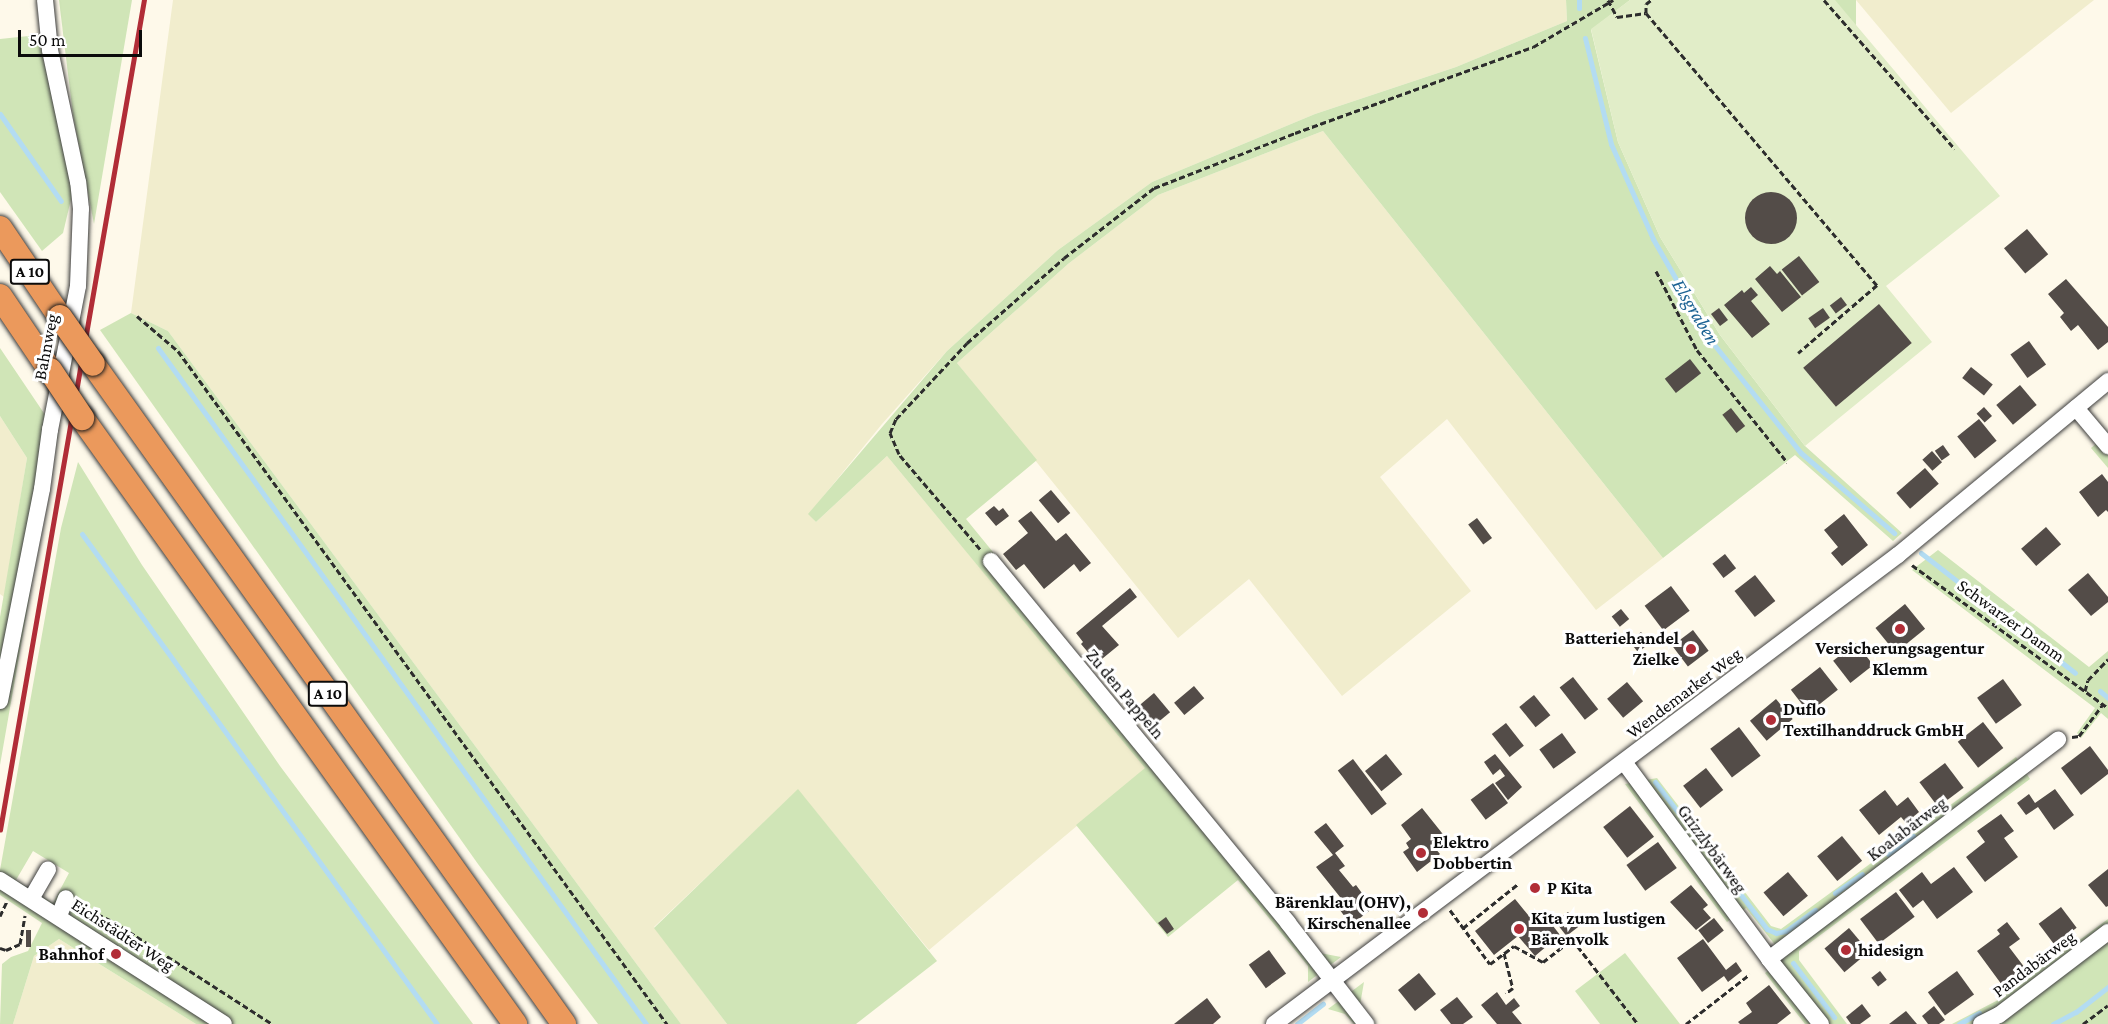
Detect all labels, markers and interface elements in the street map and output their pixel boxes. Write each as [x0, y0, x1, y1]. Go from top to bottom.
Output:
scale bar [21, 18, 146, 56]
text: 50 m [29, 30, 66, 50]
road number: A 10 [9, 259, 51, 285]
water label: Elsgraben [1667, 274, 1725, 350]
street label: Bahnweg [29, 312, 63, 382]
street label: Schwarzer Damm [1953, 575, 2069, 667]
marker: Versicherungsagentur Klemm [1893, 622, 1907, 636]
place label: Batteriehandel Zielke [1565, 628, 1679, 670]
place label: Versicherungsagentur Klemm [1816, 638, 1984, 680]
marker: Batteriehandel Zielke [1684, 642, 1698, 656]
street label: Wendemarker Weg [1622, 643, 1746, 743]
street label: Zu den Pappeln [1081, 645, 1169, 743]
road number: A 10 [307, 681, 349, 707]
place label: Duflo Textilhanddruck GmbH [1783, 699, 1964, 742]
marker: Duflo Textilhanddruck GmbH [1764, 713, 1778, 727]
street label: Koalabärweg [1863, 792, 1951, 866]
street label: Grizzlybärweg [1673, 800, 1751, 898]
place label: Elektro Dobbertin [1433, 832, 1512, 874]
marker: Elektro Dobbertin [1414, 846, 1428, 860]
place label: P Kita [1547, 877, 1592, 899]
marker: P Kita [1528, 881, 1542, 895]
place label: Bärenklau (OHV), Kirschenallee [1275, 892, 1411, 934]
street label: Eichstädter Weg [68, 894, 178, 976]
marker: Bärenklau (OHV), Kirschenallee [1416, 906, 1430, 920]
place label: Kita zum lustigen Bärenvolk [1531, 908, 1666, 950]
marker: Kita zum lustigen Bärenvolk [1512, 922, 1526, 936]
street label: Pandabärweg [1988, 926, 2080, 1002]
place label: hidesign [1858, 939, 1924, 961]
place label: Bahnhof [38, 943, 104, 965]
marker: hidesign [1839, 943, 1853, 957]
marker: Bahnhof [109, 947, 123, 961]

